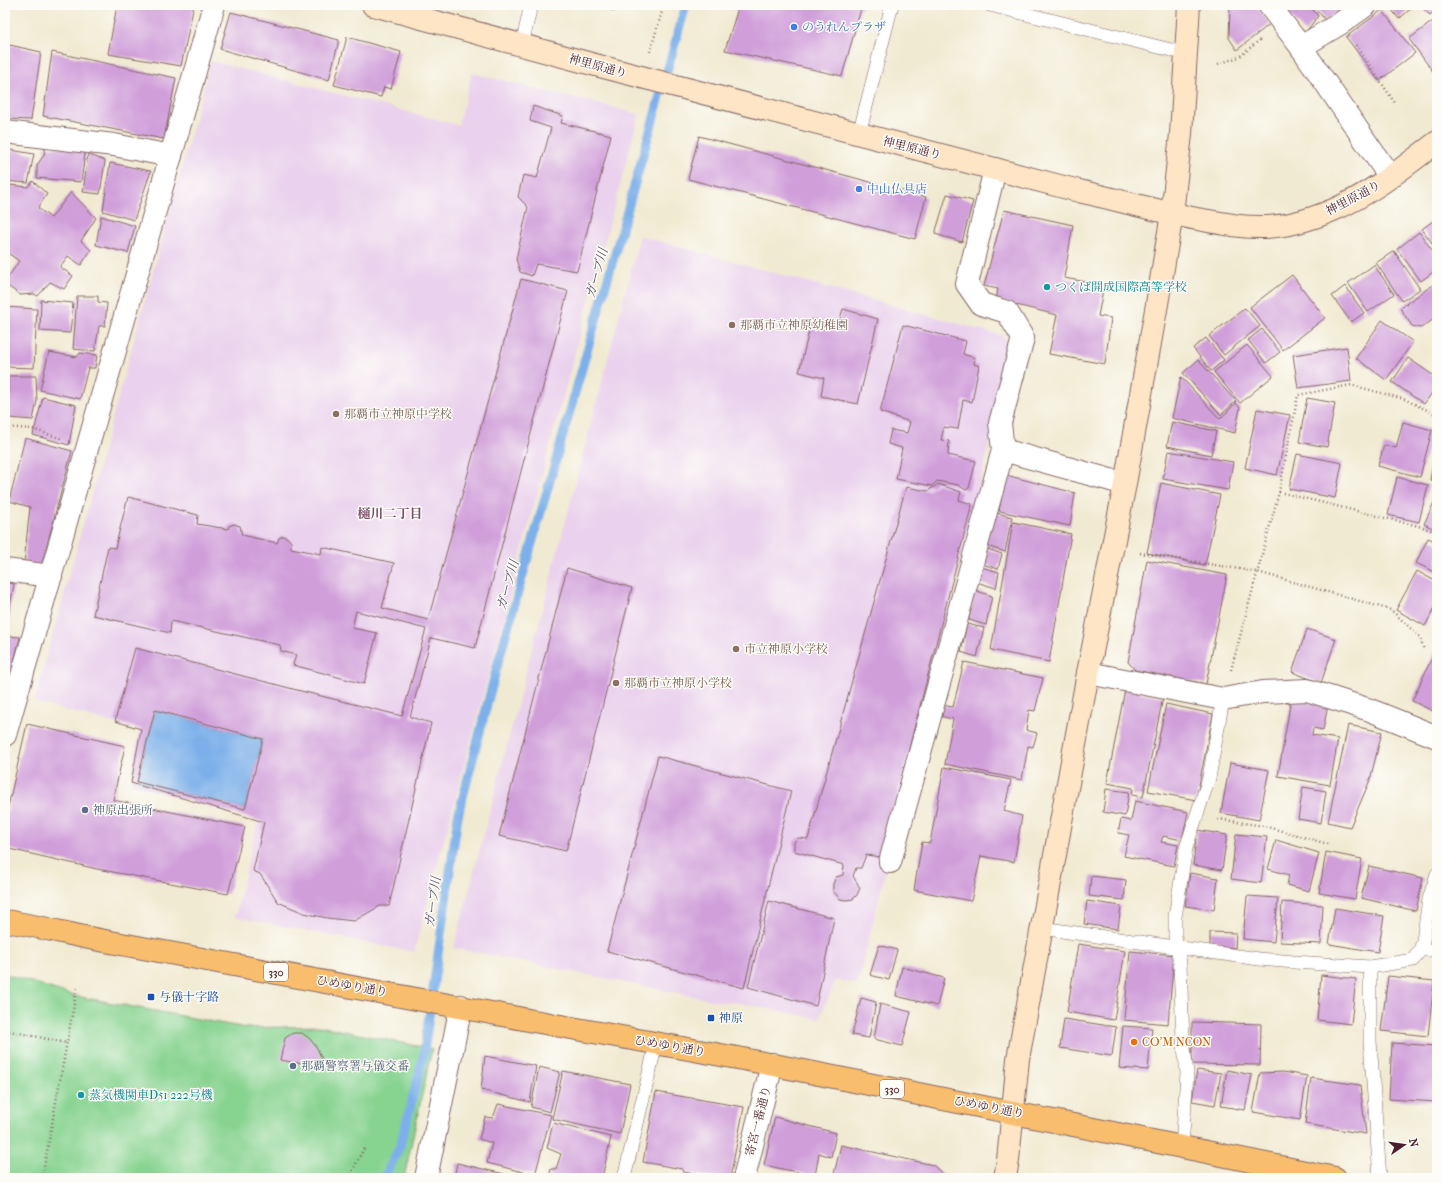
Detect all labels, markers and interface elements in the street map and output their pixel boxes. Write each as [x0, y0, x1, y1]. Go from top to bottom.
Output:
place label: のうれんプラザ [802, 20, 886, 34]
marker: のうれんプラザ [789, 22, 799, 32]
street label: 神里原通り [567, 51, 629, 81]
street label: 神里原通り [881, 134, 943, 162]
street label: 神里原通り [1323, 178, 1383, 218]
place label: 中山仏具店 [867, 182, 927, 196]
marker: 中山仏具店 [854, 184, 864, 194]
water label: ガーブ川 [582, 244, 611, 300]
place label: つくば開成国際高等学校 [1055, 280, 1187, 294]
marker: つくば開成国際高等学校 [1042, 282, 1052, 292]
place label: 那覇市立神原幼稚園 [740, 318, 848, 332]
marker: 那覇市立神原幼稚園 [727, 320, 737, 330]
place label: 那覇市立神原中学校 [344, 407, 452, 421]
marker: 那覇市立神原中学校 [331, 409, 341, 419]
district label: 樋川二丁目 [357, 506, 423, 521]
water label: ガーブ川 [493, 556, 522, 612]
place label: 市立神原小学校 [744, 642, 828, 656]
marker: 市立神原小学校 [731, 644, 741, 654]
place label: 那覇市立神原小学校 [624, 676, 732, 690]
marker: 那覇市立神原小学校 [611, 678, 621, 688]
place label: 神原出張所 [93, 803, 153, 817]
marker: 神原出張所 [80, 805, 90, 815]
water label: ガーブ川 [421, 874, 444, 929]
road number: 330 [264, 963, 288, 981]
street label: ひめゆり通り [315, 973, 389, 999]
place label: 与儀十字路 [159, 990, 219, 1004]
marker: 与儀十字路 [146, 992, 156, 1002]
place label: 神原 [719, 1011, 743, 1025]
marker: 神原 [706, 1013, 716, 1023]
street label: ひめゆり通り [633, 1033, 707, 1059]
place label: CO'M NCON [1142, 1035, 1211, 1049]
marker: CO'M NCON [1129, 1037, 1139, 1047]
place label: 那覇警察署与儀交番 [301, 1059, 409, 1073]
marker: 那覇警察署与儀交番 [288, 1061, 298, 1071]
road number: 330 [880, 1080, 904, 1098]
street label: 寄宮一番通り [742, 1084, 774, 1158]
place label: 蒸気機関車D51 222号機 [89, 1088, 213, 1102]
marker: 蒸気機関車D51 222号機 [76, 1090, 86, 1100]
street label: ひめゆり通り [952, 1093, 1026, 1121]
north arrow [1384, 1125, 1424, 1165]
text: N [1406, 1137, 1421, 1149]

